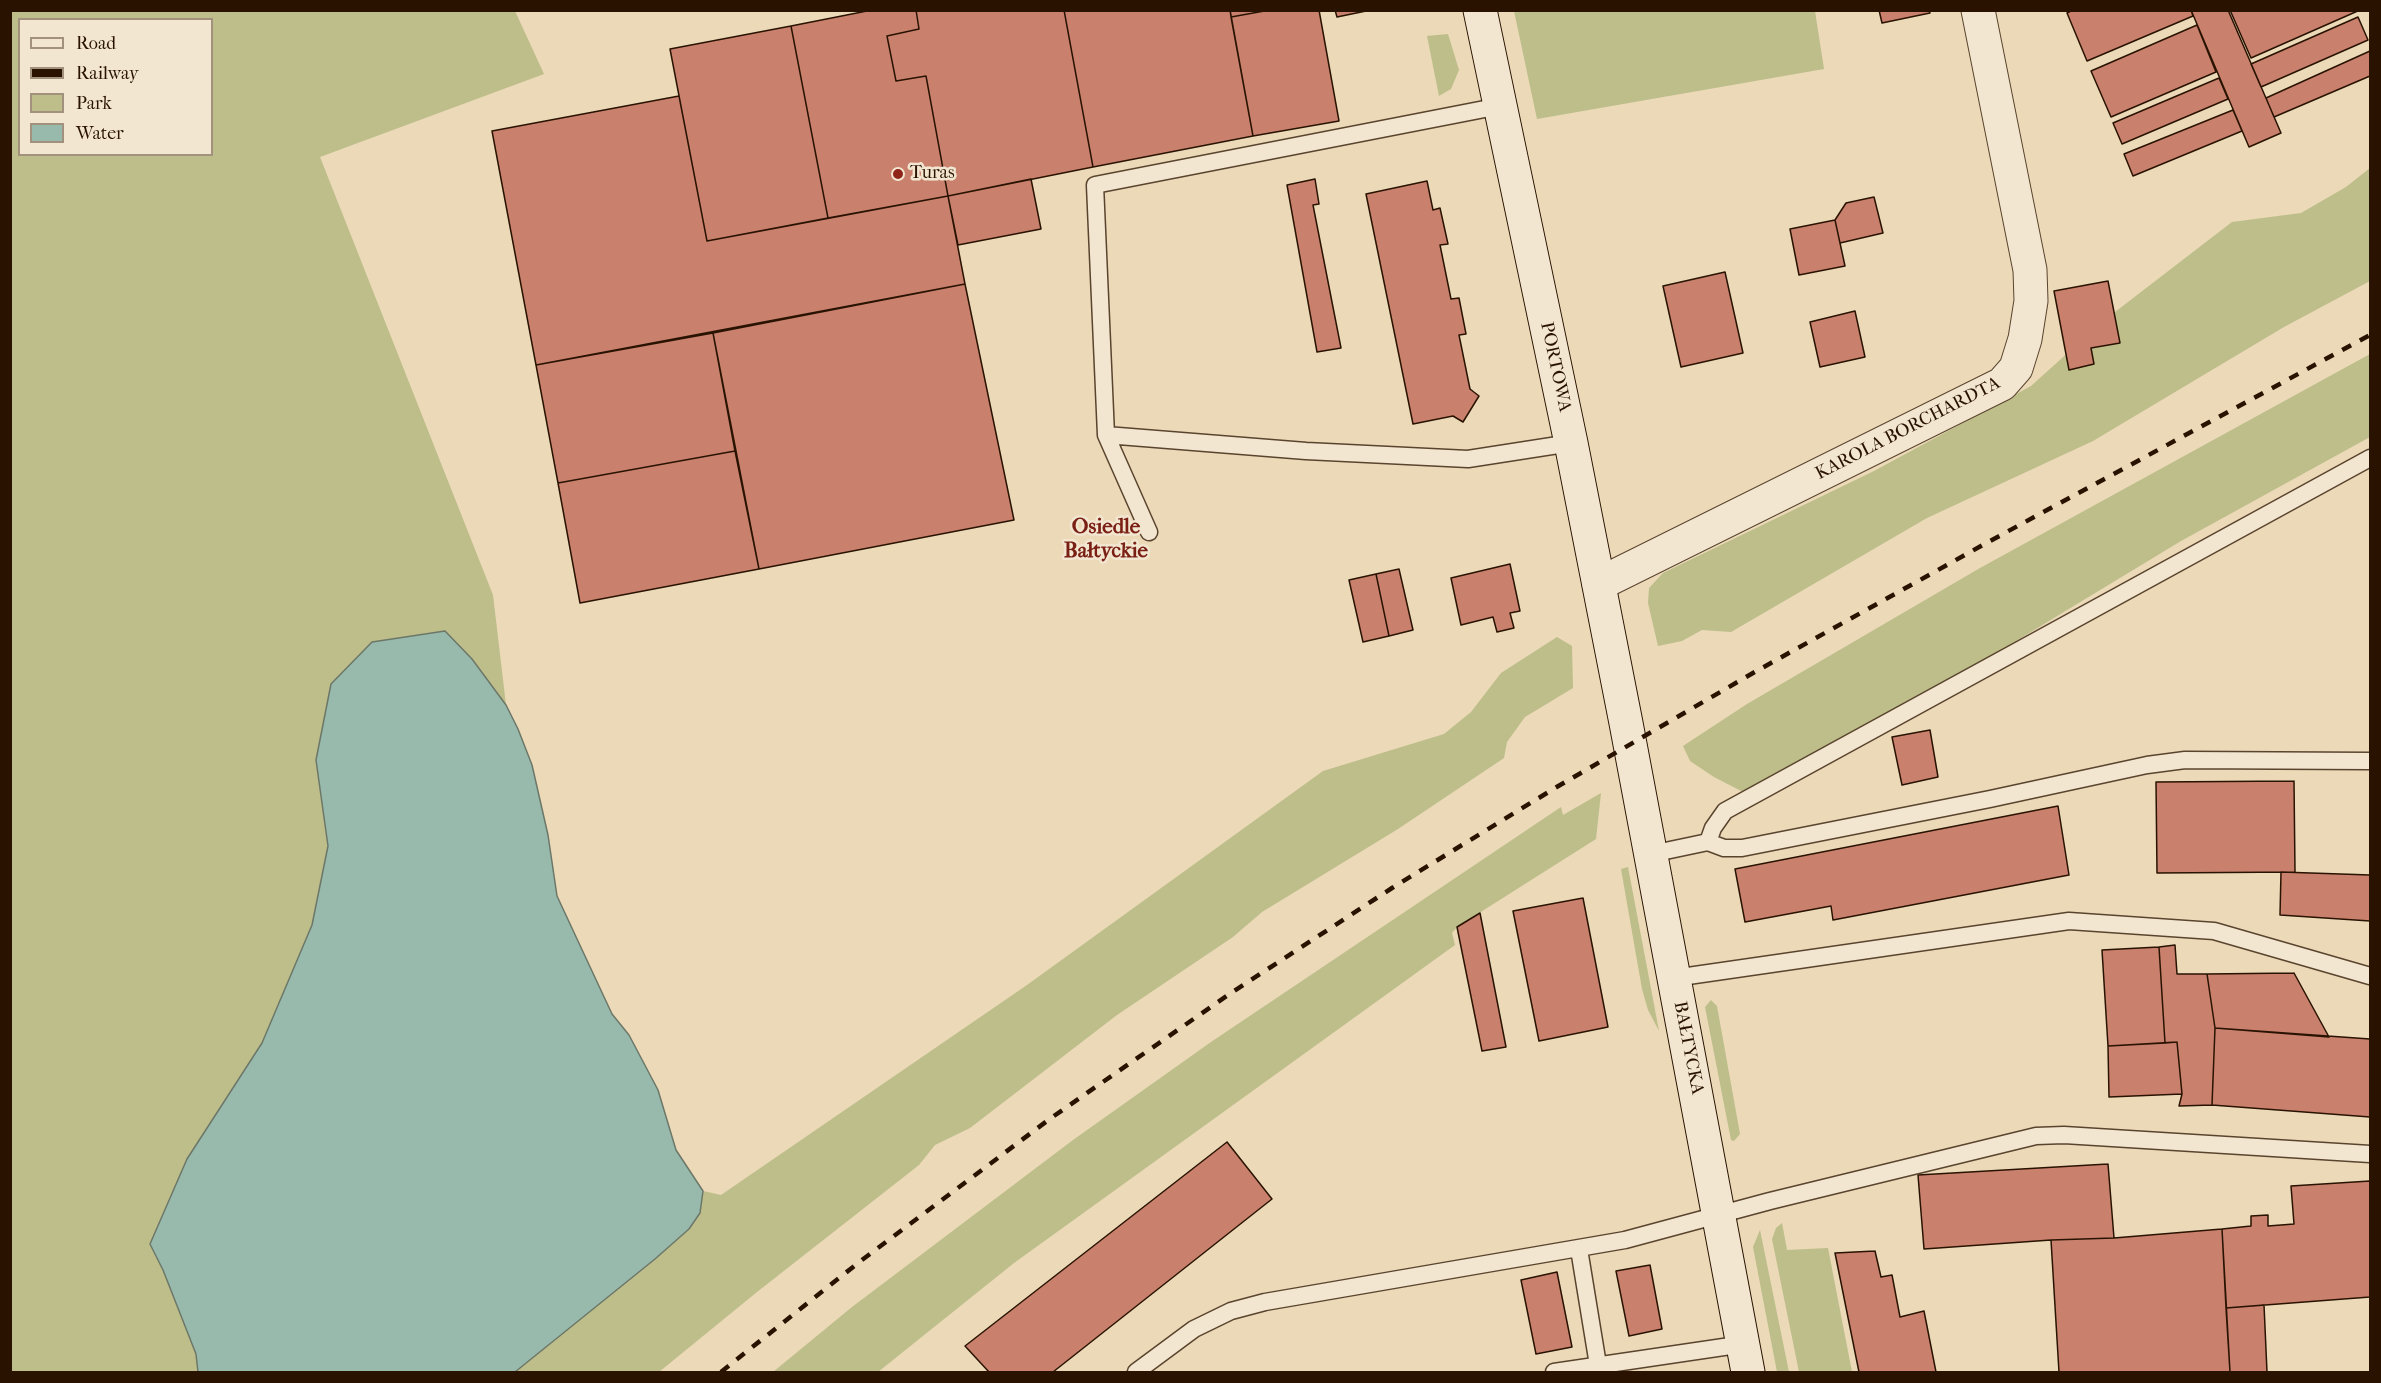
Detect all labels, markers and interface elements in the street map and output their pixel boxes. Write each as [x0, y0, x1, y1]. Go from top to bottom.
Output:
legend [18, 18, 213, 156]
text: Road [76, 33, 116, 54]
text: Railway [76, 63, 139, 84]
text: Park [76, 93, 112, 114]
text: Water [76, 123, 124, 144]
place label: Turas [910, 163, 955, 185]
marker: Turas [891, 167, 905, 181]
street label: PORTOWA [1535, 320, 1575, 414]
street label: KAROLA BORCHARDTA [1812, 373, 2004, 485]
district label: Osiedle Bałtyckie [1064, 515, 1148, 565]
street label: BAŁTYCKA [1668, 1000, 1708, 1096]

